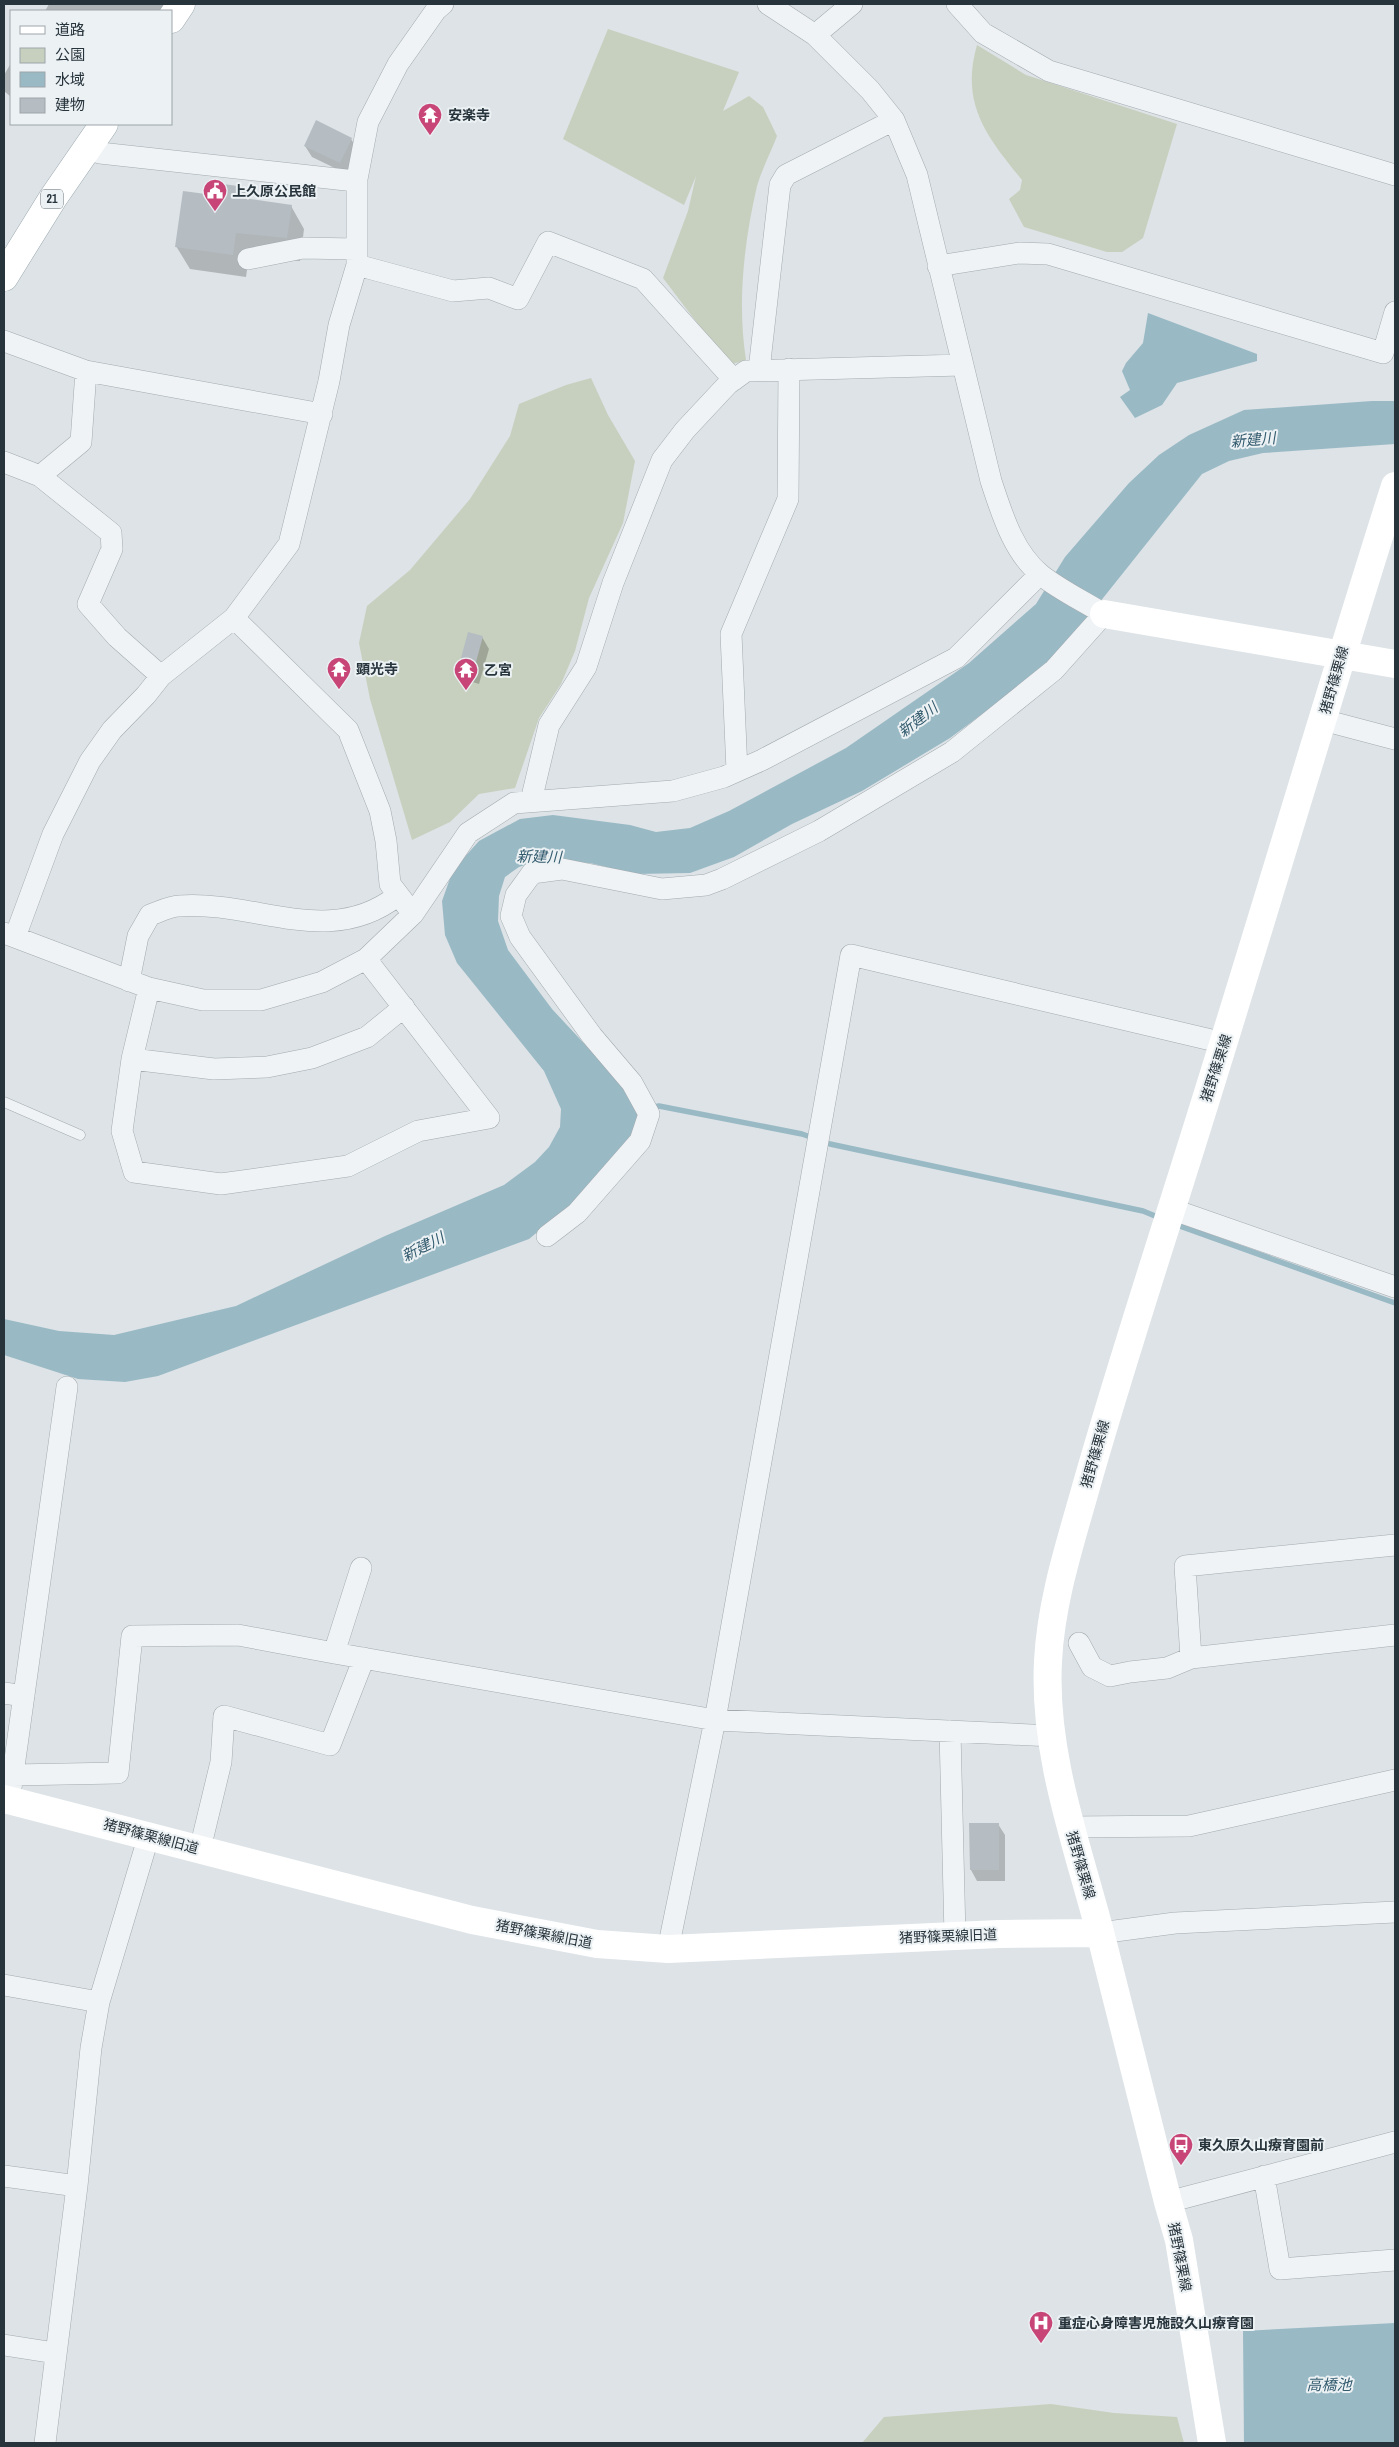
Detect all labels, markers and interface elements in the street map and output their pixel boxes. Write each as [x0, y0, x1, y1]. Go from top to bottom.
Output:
legend [10, 10, 172, 125]
text: 道路 [55, 19, 85, 40]
text: 公園 [55, 44, 85, 65]
text: 水域 [55, 69, 85, 90]
text: 建物 [55, 94, 85, 115]
temple icon: 安楽寺 [417, 102, 443, 136]
place label: 安楽寺 [448, 106, 490, 124]
public building icon: 上久原公民館 [202, 178, 228, 212]
place label: 上久原公民館 [232, 182, 316, 200]
road number: 21 [41, 190, 63, 208]
water label: 新建川 [1230, 427, 1278, 452]
street label: 猪野篠栗線 [1316, 644, 1352, 716]
temple icon: 顕光寺 [326, 656, 352, 690]
temple icon: 乙宮 [453, 657, 479, 691]
place label: 顕光寺 [356, 660, 398, 678]
place label: 乙宮 [484, 661, 512, 679]
water label: 新建川 [893, 696, 943, 742]
water label: 新建川 [516, 846, 564, 867]
street label: 猪野篠栗線 [1197, 1032, 1235, 1104]
water label: 新建川 [398, 1226, 449, 1266]
street label: 猪野篠栗線 [1077, 1418, 1113, 1490]
street label: 猪野篠栗線旧道 [101, 1815, 201, 1857]
street label: 猪野篠栗線 [1063, 1829, 1099, 1901]
street label: 猪野篠栗線旧道 [494, 1916, 594, 1952]
street label: 猪野篠栗線旧道 [899, 1925, 997, 1947]
bus stop icon: 東久原久山療育園前 [1168, 2132, 1194, 2166]
place label: 東久原久山療育園前 [1198, 2136, 1324, 2154]
street label: 猪野篠栗線 [1164, 2221, 1196, 2293]
hospital icon: 重症心身障害児施設久山療育園 [1028, 2310, 1054, 2344]
place label: 重症心身障害児施設久山療育園 [1058, 2314, 1254, 2332]
water label: 高橋池 [1306, 2374, 1353, 2395]

